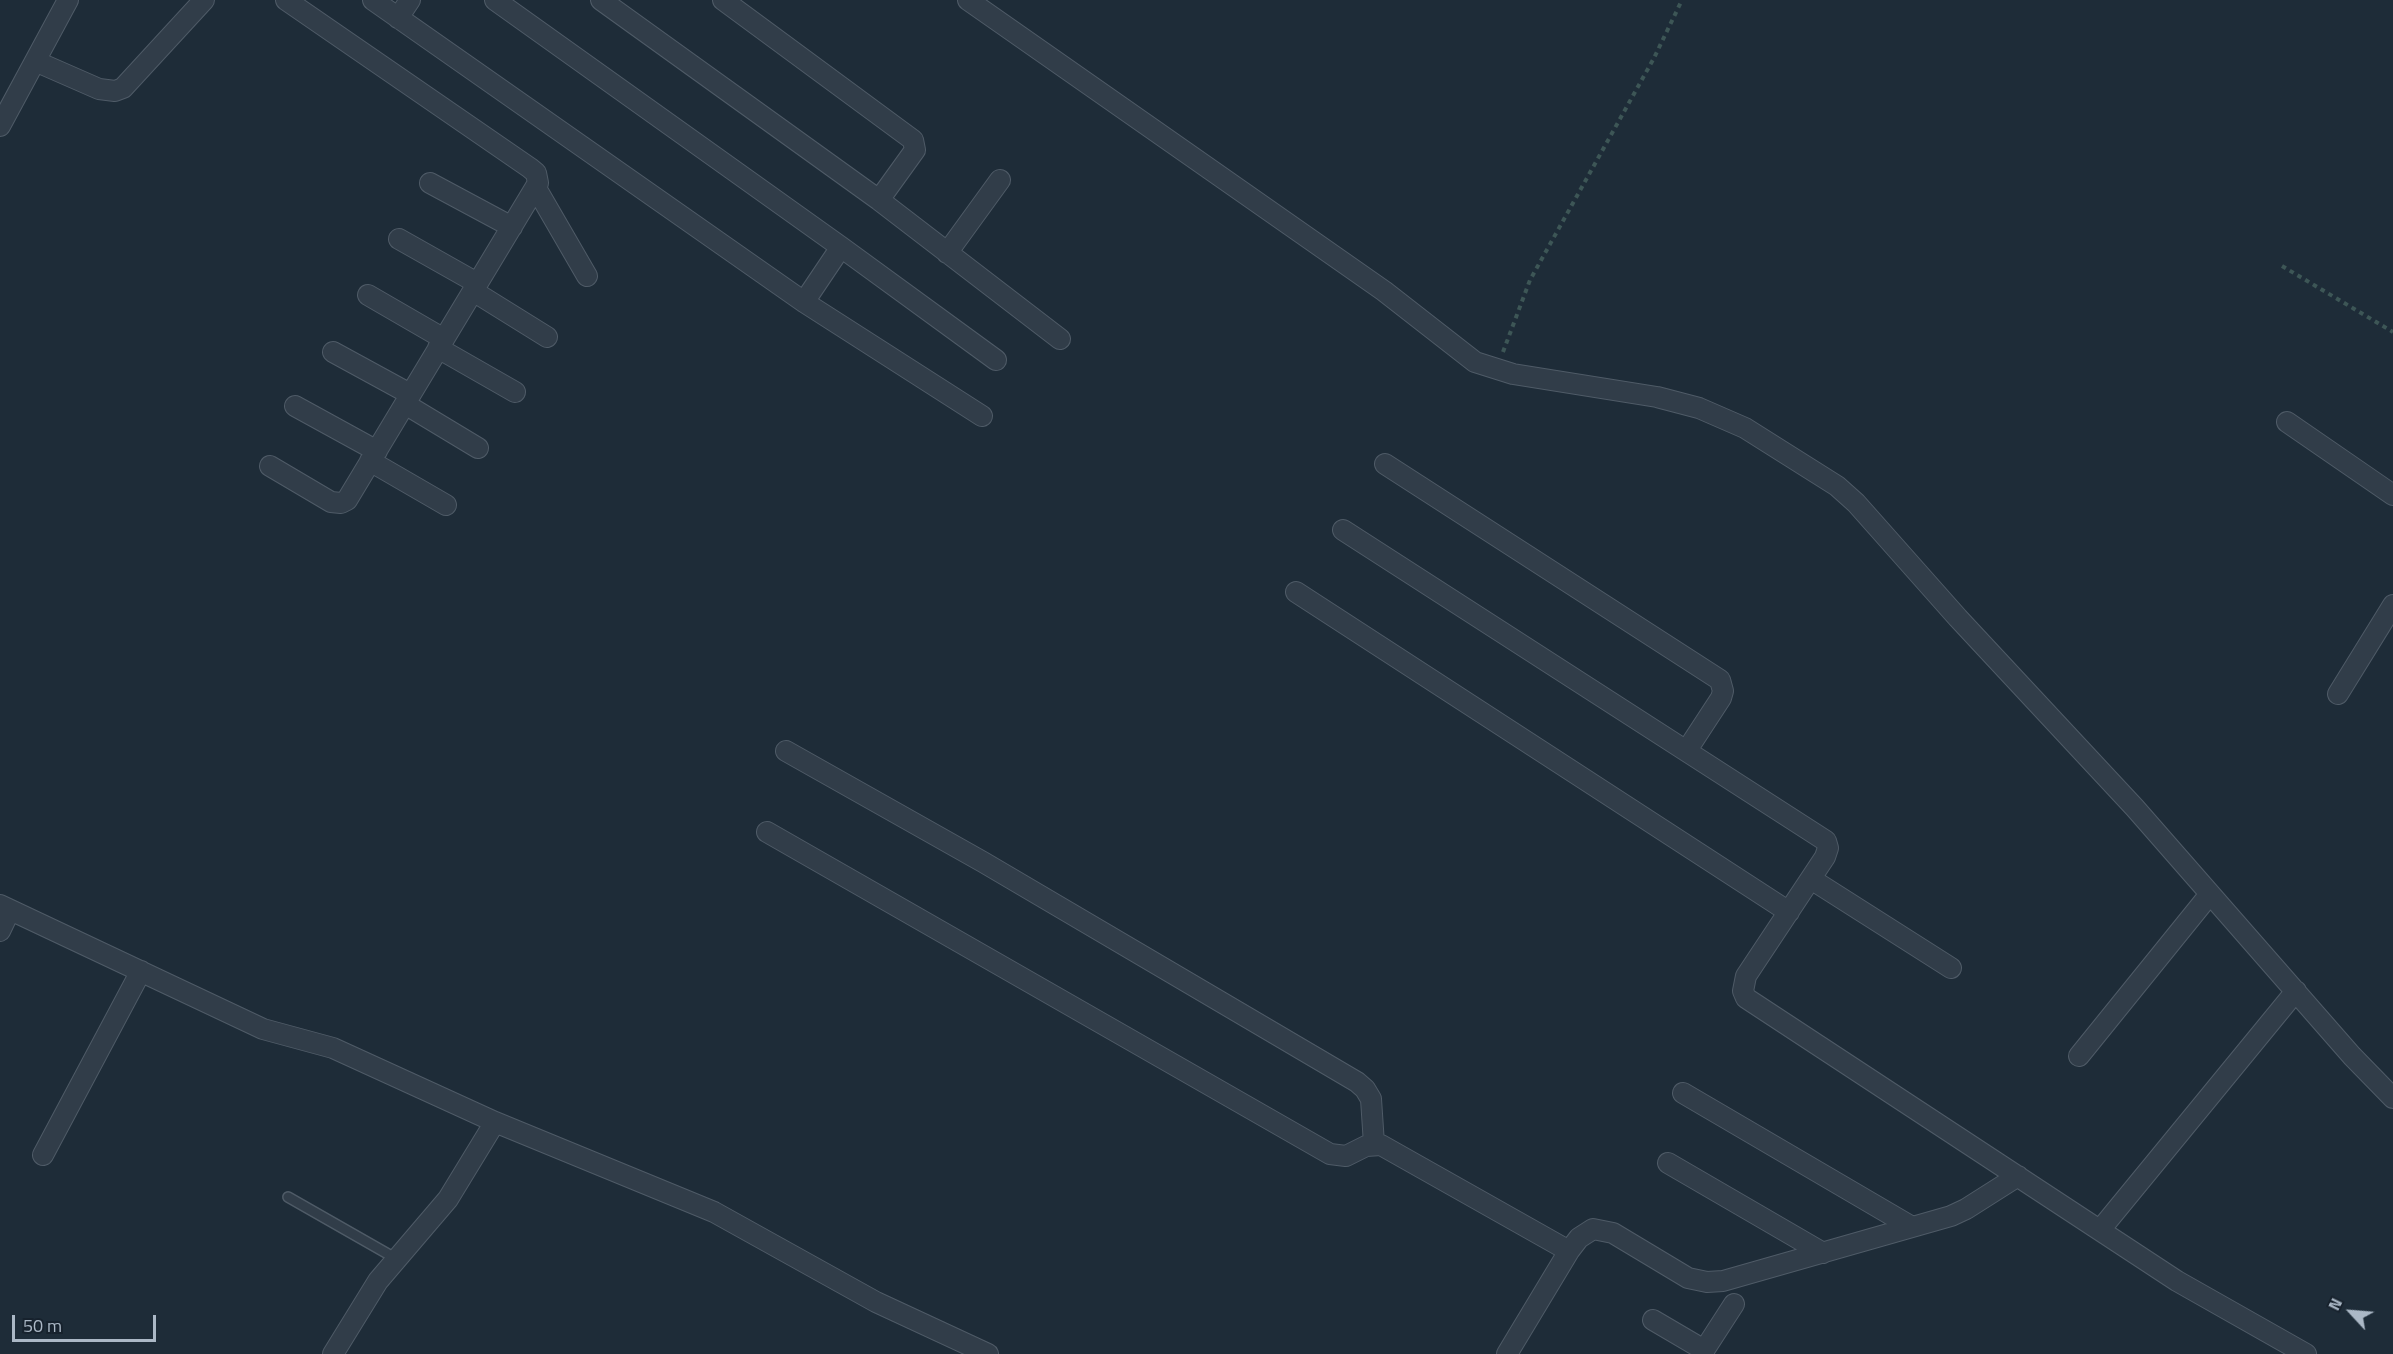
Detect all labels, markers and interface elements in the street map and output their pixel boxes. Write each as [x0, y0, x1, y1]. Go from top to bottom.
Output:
north arrow [2321, 1282, 2381, 1342]
text: N [2322, 1294, 2348, 1314]
scale bar [15, 1303, 159, 1341]
text: 50 m [23, 1312, 62, 1339]

